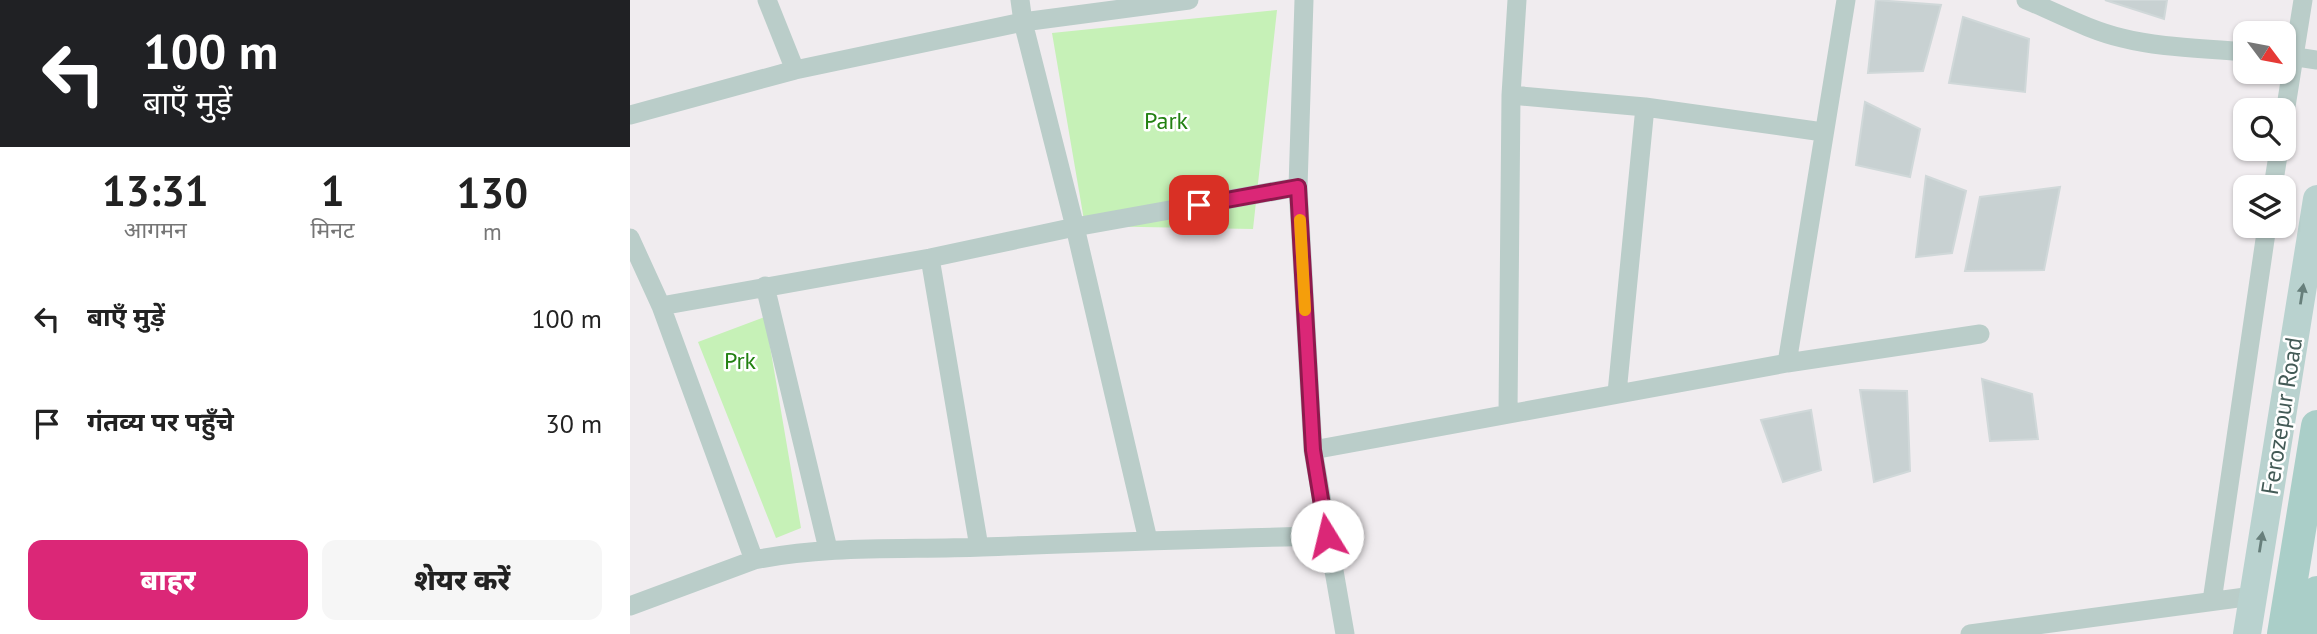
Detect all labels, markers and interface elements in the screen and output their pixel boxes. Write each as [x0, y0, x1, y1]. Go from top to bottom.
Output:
text: 100 m [143, 19, 278, 83]
north arrow [2233, 21, 2296, 84]
map controls [2233, 21, 2296, 238]
icon: left [28, 28, 119, 119]
text: बाएँ मुड़ें [143, 81, 232, 123]
button: search [2233, 98, 2296, 161]
park label: Park [1144, 105, 1189, 136]
text: 13:31 [102, 163, 209, 218]
text: 1 [321, 163, 344, 218]
text: 130 [457, 165, 528, 220]
pin [1169, 175, 1229, 235]
button: layers [2233, 175, 2296, 238]
icon: arrive [1180, 186, 1218, 224]
text: आगमन [124, 215, 187, 244]
text: मिनट [311, 215, 355, 244]
text: m [483, 217, 502, 246]
one-way arrow [2297, 283, 2308, 305]
icon: left [28, 300, 66, 338]
text: बाएँ मुड़ें [87, 300, 165, 333]
text: 100 m [531, 302, 602, 335]
street label: Ferozepur Road [2254, 335, 2309, 497]
park label: Prk [724, 345, 757, 376]
icon: arrive [28, 405, 66, 443]
text: गंतव्य पर पहुँचे [87, 405, 234, 438]
text: 30 m [546, 407, 602, 440]
position arrow [1290, 499, 1364, 573]
one-way arrow [2256, 531, 2267, 553]
button: बाहर [28, 540, 308, 620]
button: शेयर करें [322, 540, 602, 620]

